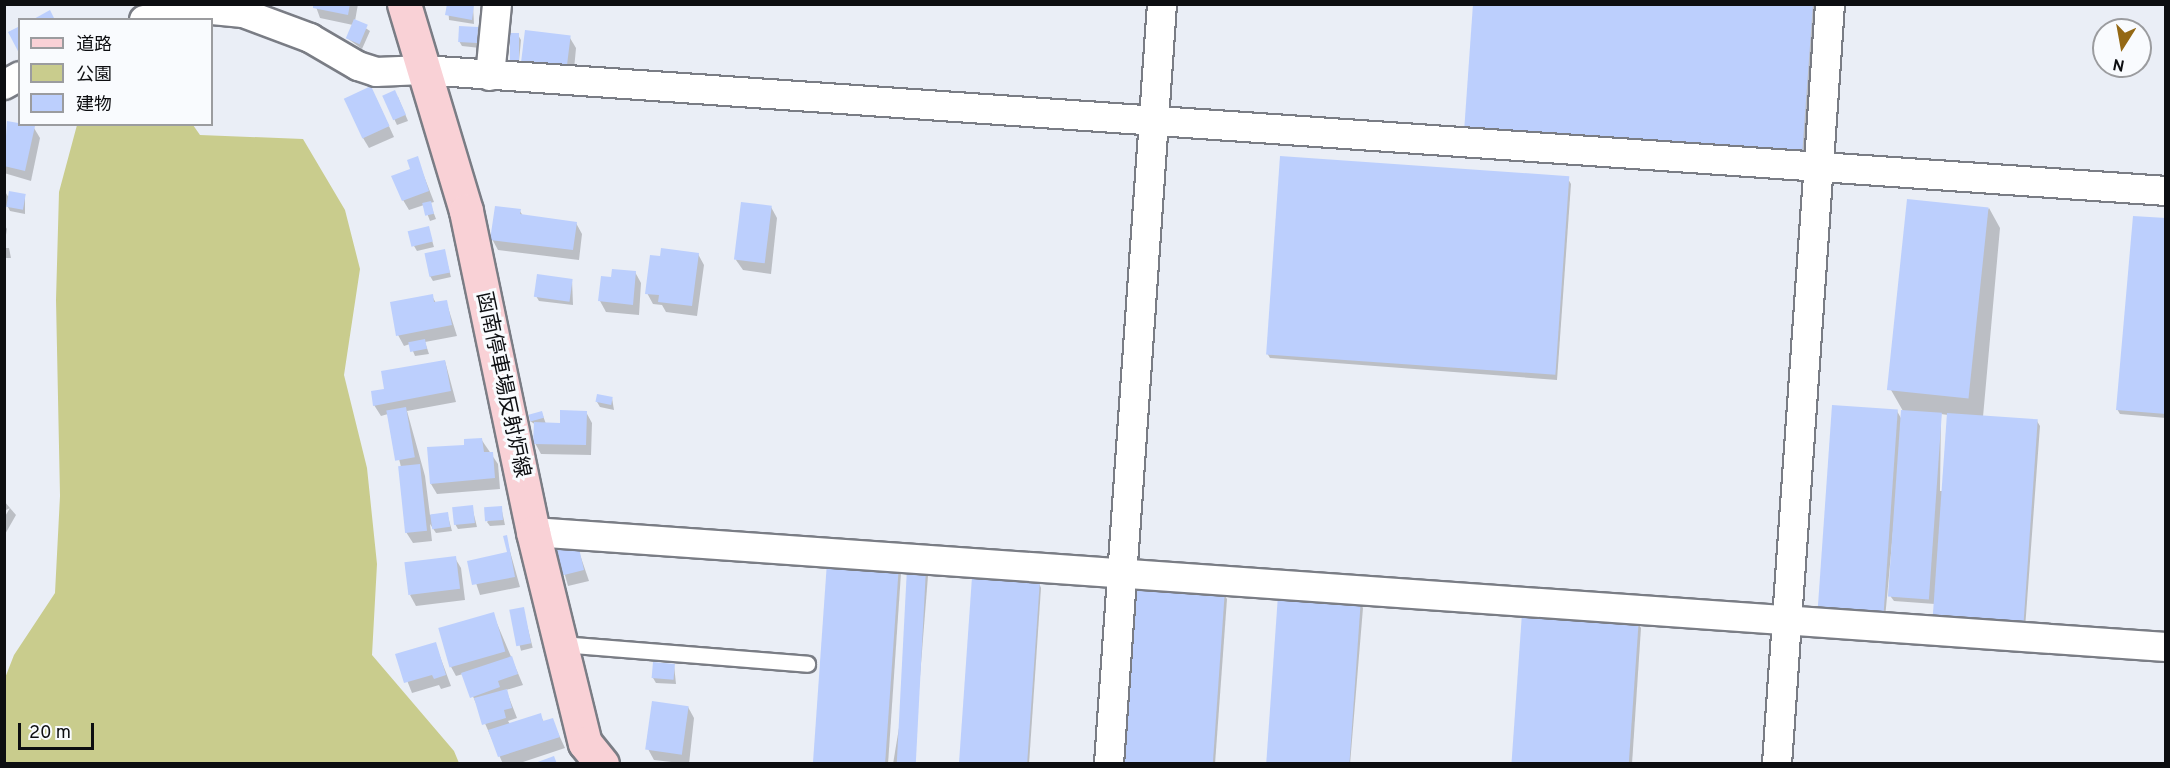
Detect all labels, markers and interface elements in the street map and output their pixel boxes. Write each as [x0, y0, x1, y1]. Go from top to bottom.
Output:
legend [18, 18, 213, 126]
north arrow [2092, 18, 2152, 78]
text: 道路 [76, 34, 112, 57]
text: N [2111, 53, 2126, 75]
text: 公園 [76, 64, 112, 87]
text: 建物 [76, 94, 112, 117]
street label: 函南停車場反射炉線 [470, 290, 534, 480]
scale bar [21, 711, 98, 749]
text: 20 m [29, 722, 71, 745]

